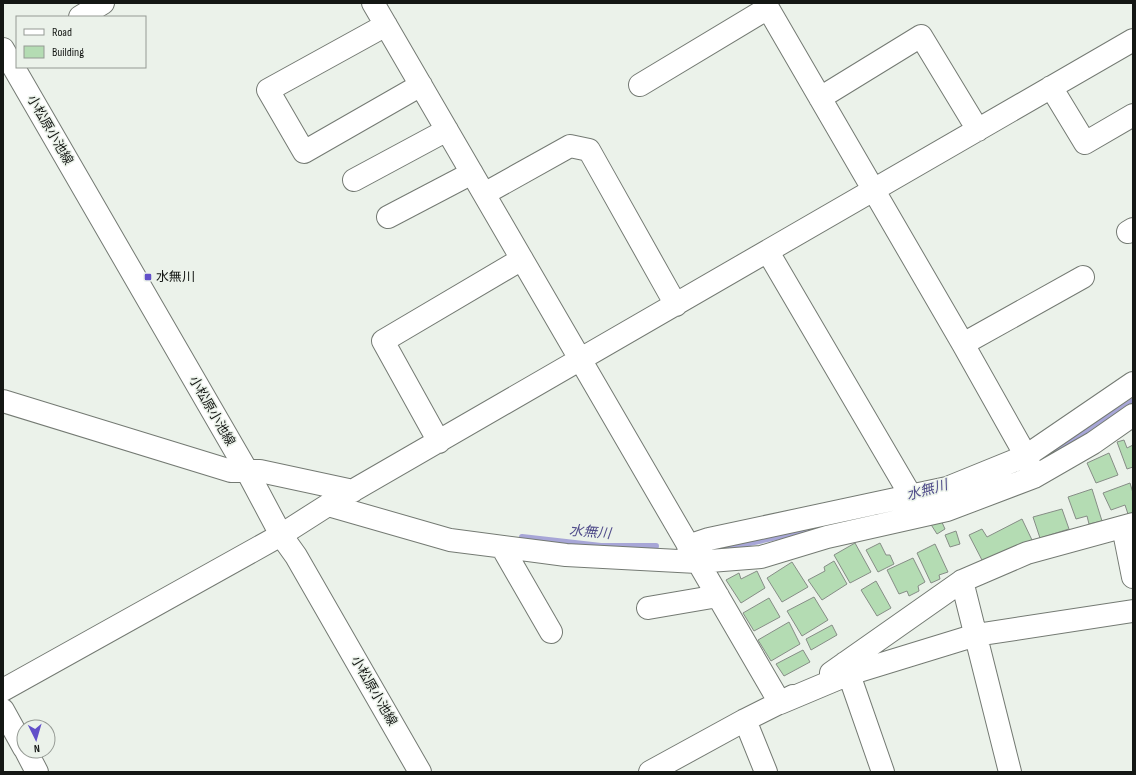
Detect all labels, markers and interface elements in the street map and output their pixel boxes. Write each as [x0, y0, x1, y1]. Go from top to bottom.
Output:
legend [16, 16, 146, 68]
text: Road [52, 25, 72, 40]
text: Building [52, 45, 84, 60]
street label: 小松原小池線 [24, 92, 76, 168]
place label: 水無川 [156, 269, 195, 285]
marker: 水無川 [143, 272, 153, 282]
street label: 小松原小池線 [186, 373, 238, 449]
water label: 水無川 [904, 475, 951, 504]
water label: 水無川 [568, 522, 614, 542]
street label: 小松原小池線 [348, 653, 400, 729]
north arrow [16, 719, 56, 759]
text: N [33, 742, 40, 755]

